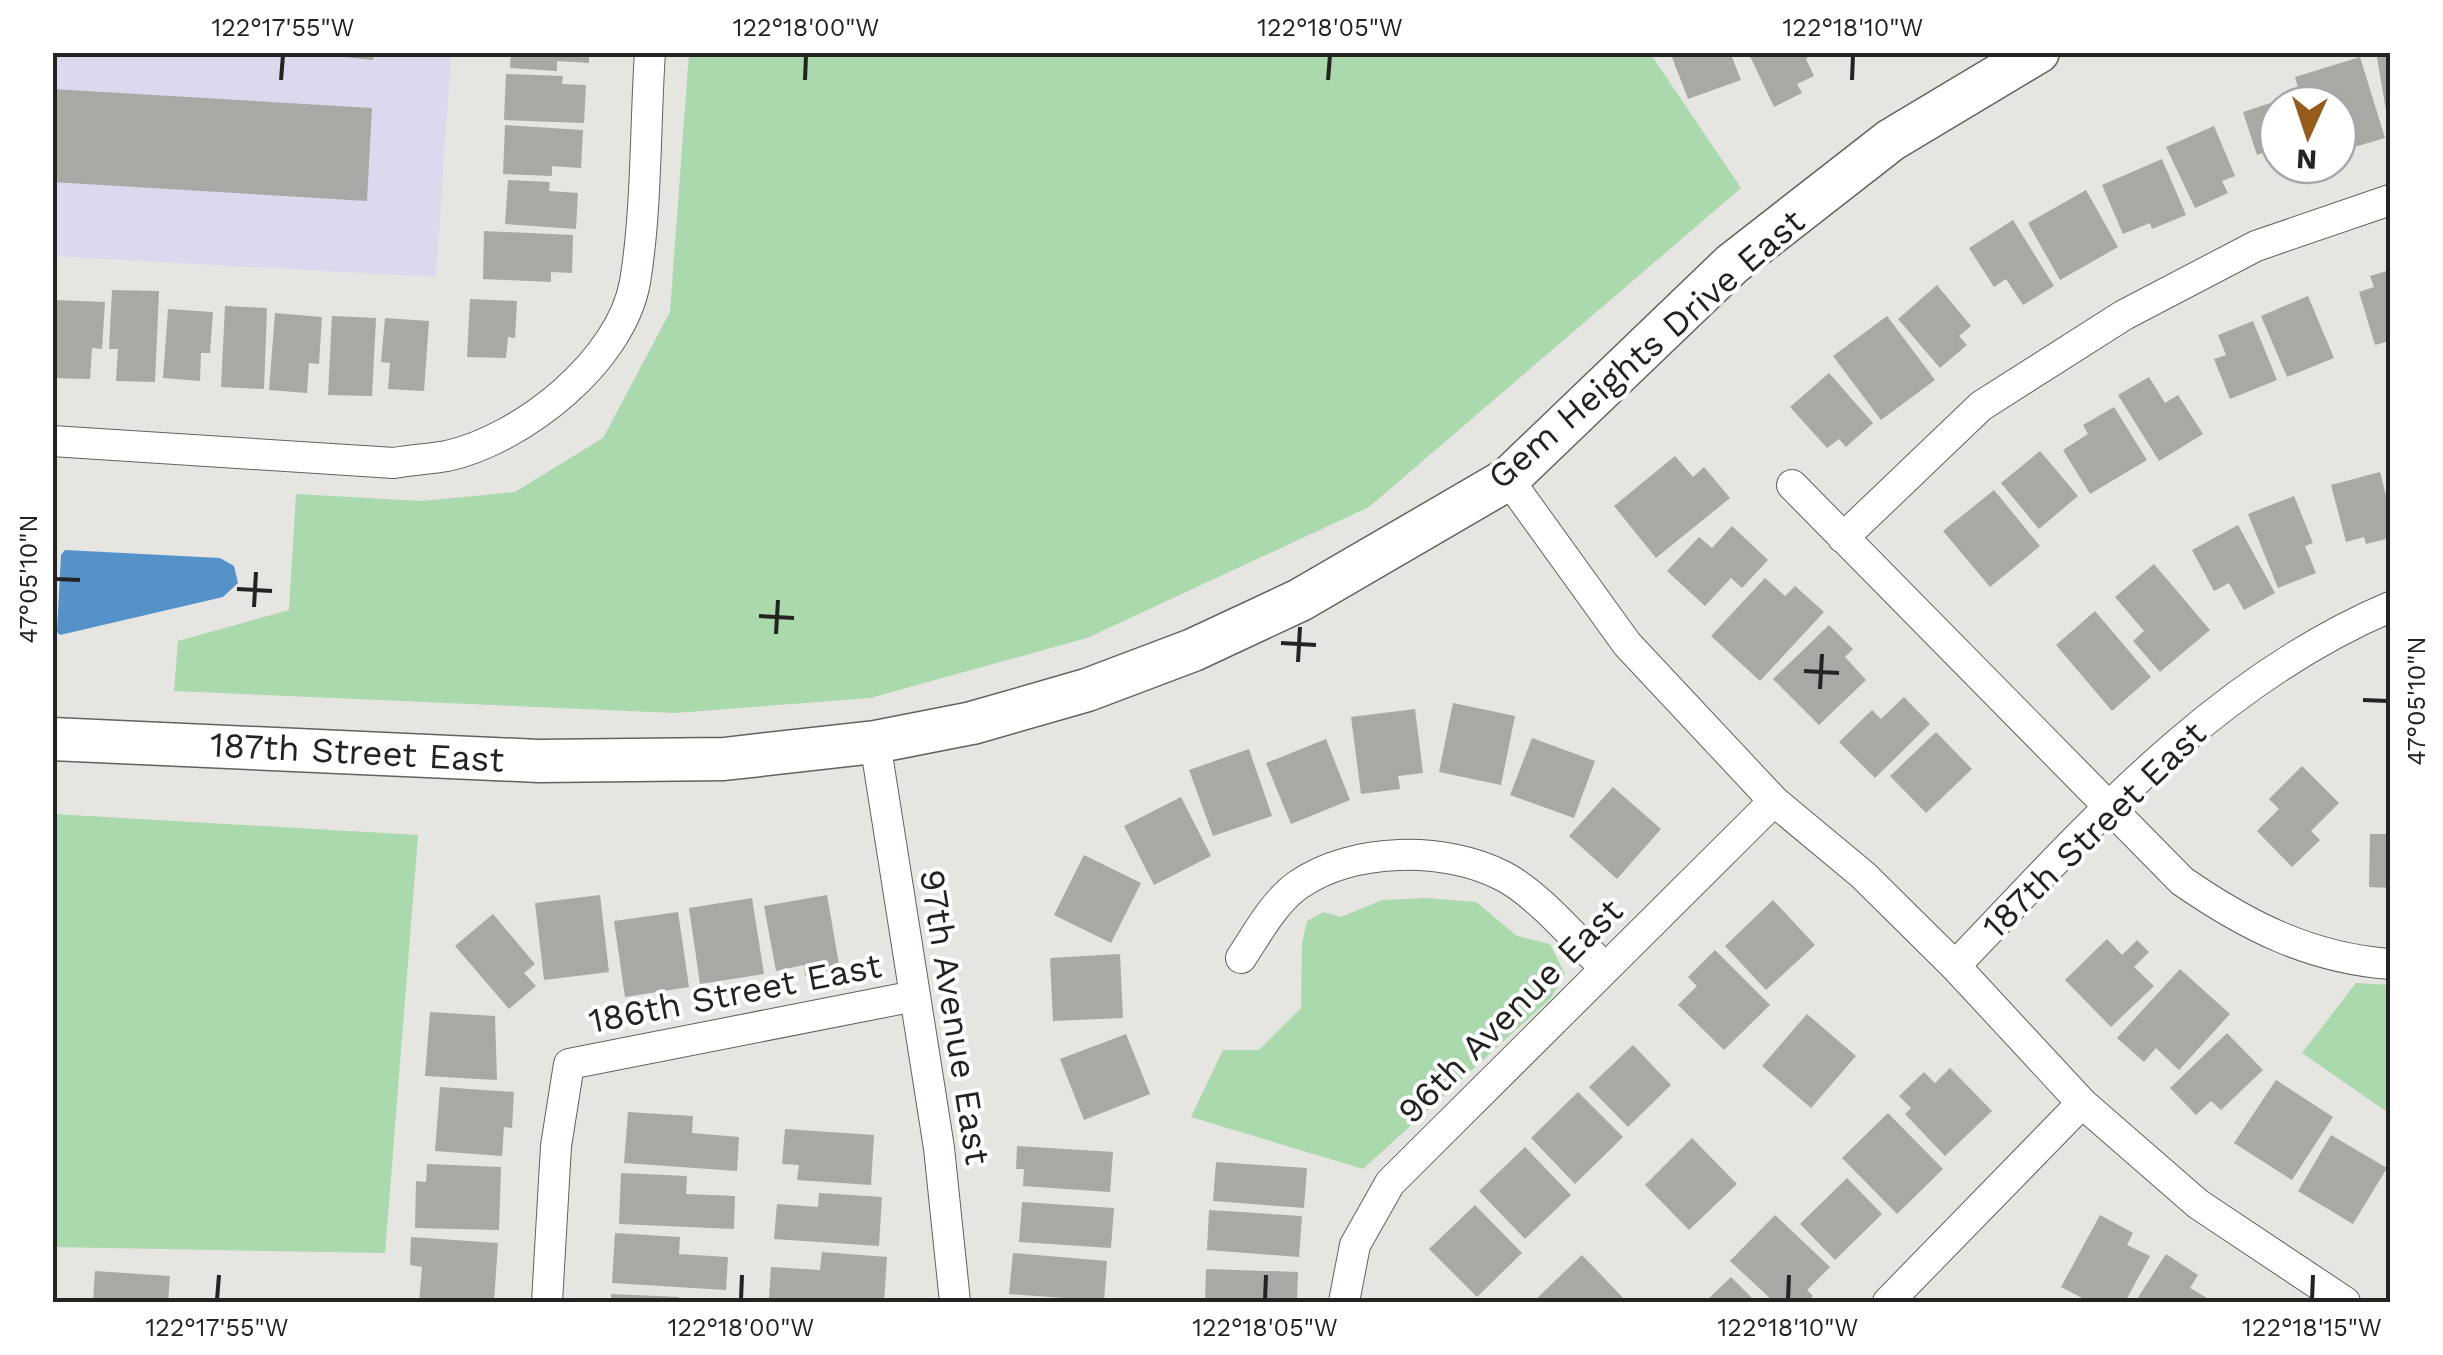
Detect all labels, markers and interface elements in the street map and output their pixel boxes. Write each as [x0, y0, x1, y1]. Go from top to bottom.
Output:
text: 122°17'55"W [211, 13, 355, 42]
text: 122°18'00"W [733, 13, 879, 42]
text: 122°18'05"W [1257, 13, 1403, 42]
text: 122°18'10"W [1783, 13, 1923, 42]
north arrow [2258, 85, 2358, 185]
text: N [2295, 142, 2318, 176]
street label: Gem Heights Drive East [1479, 200, 1813, 498]
text: 47°05'10"N [14, 514, 43, 644]
text: 47°05'10"N [2402, 636, 2431, 766]
street label: 187th Street East [1974, 712, 2215, 947]
street label: 187th Street East [209, 723, 505, 781]
street label: 97th Avenue East [911, 866, 999, 1168]
street label: 96th Avenue East [1389, 890, 1631, 1132]
street label: 186th Street East [585, 944, 885, 1042]
text: 122°17'55"W [145, 1313, 289, 1342]
text: 122°18'00"W [668, 1313, 814, 1342]
text: 122°18'05"W [1192, 1313, 1338, 1342]
text: 122°18'10"W [1718, 1313, 1858, 1342]
text: 122°18'15"W [2242, 1313, 2382, 1342]

